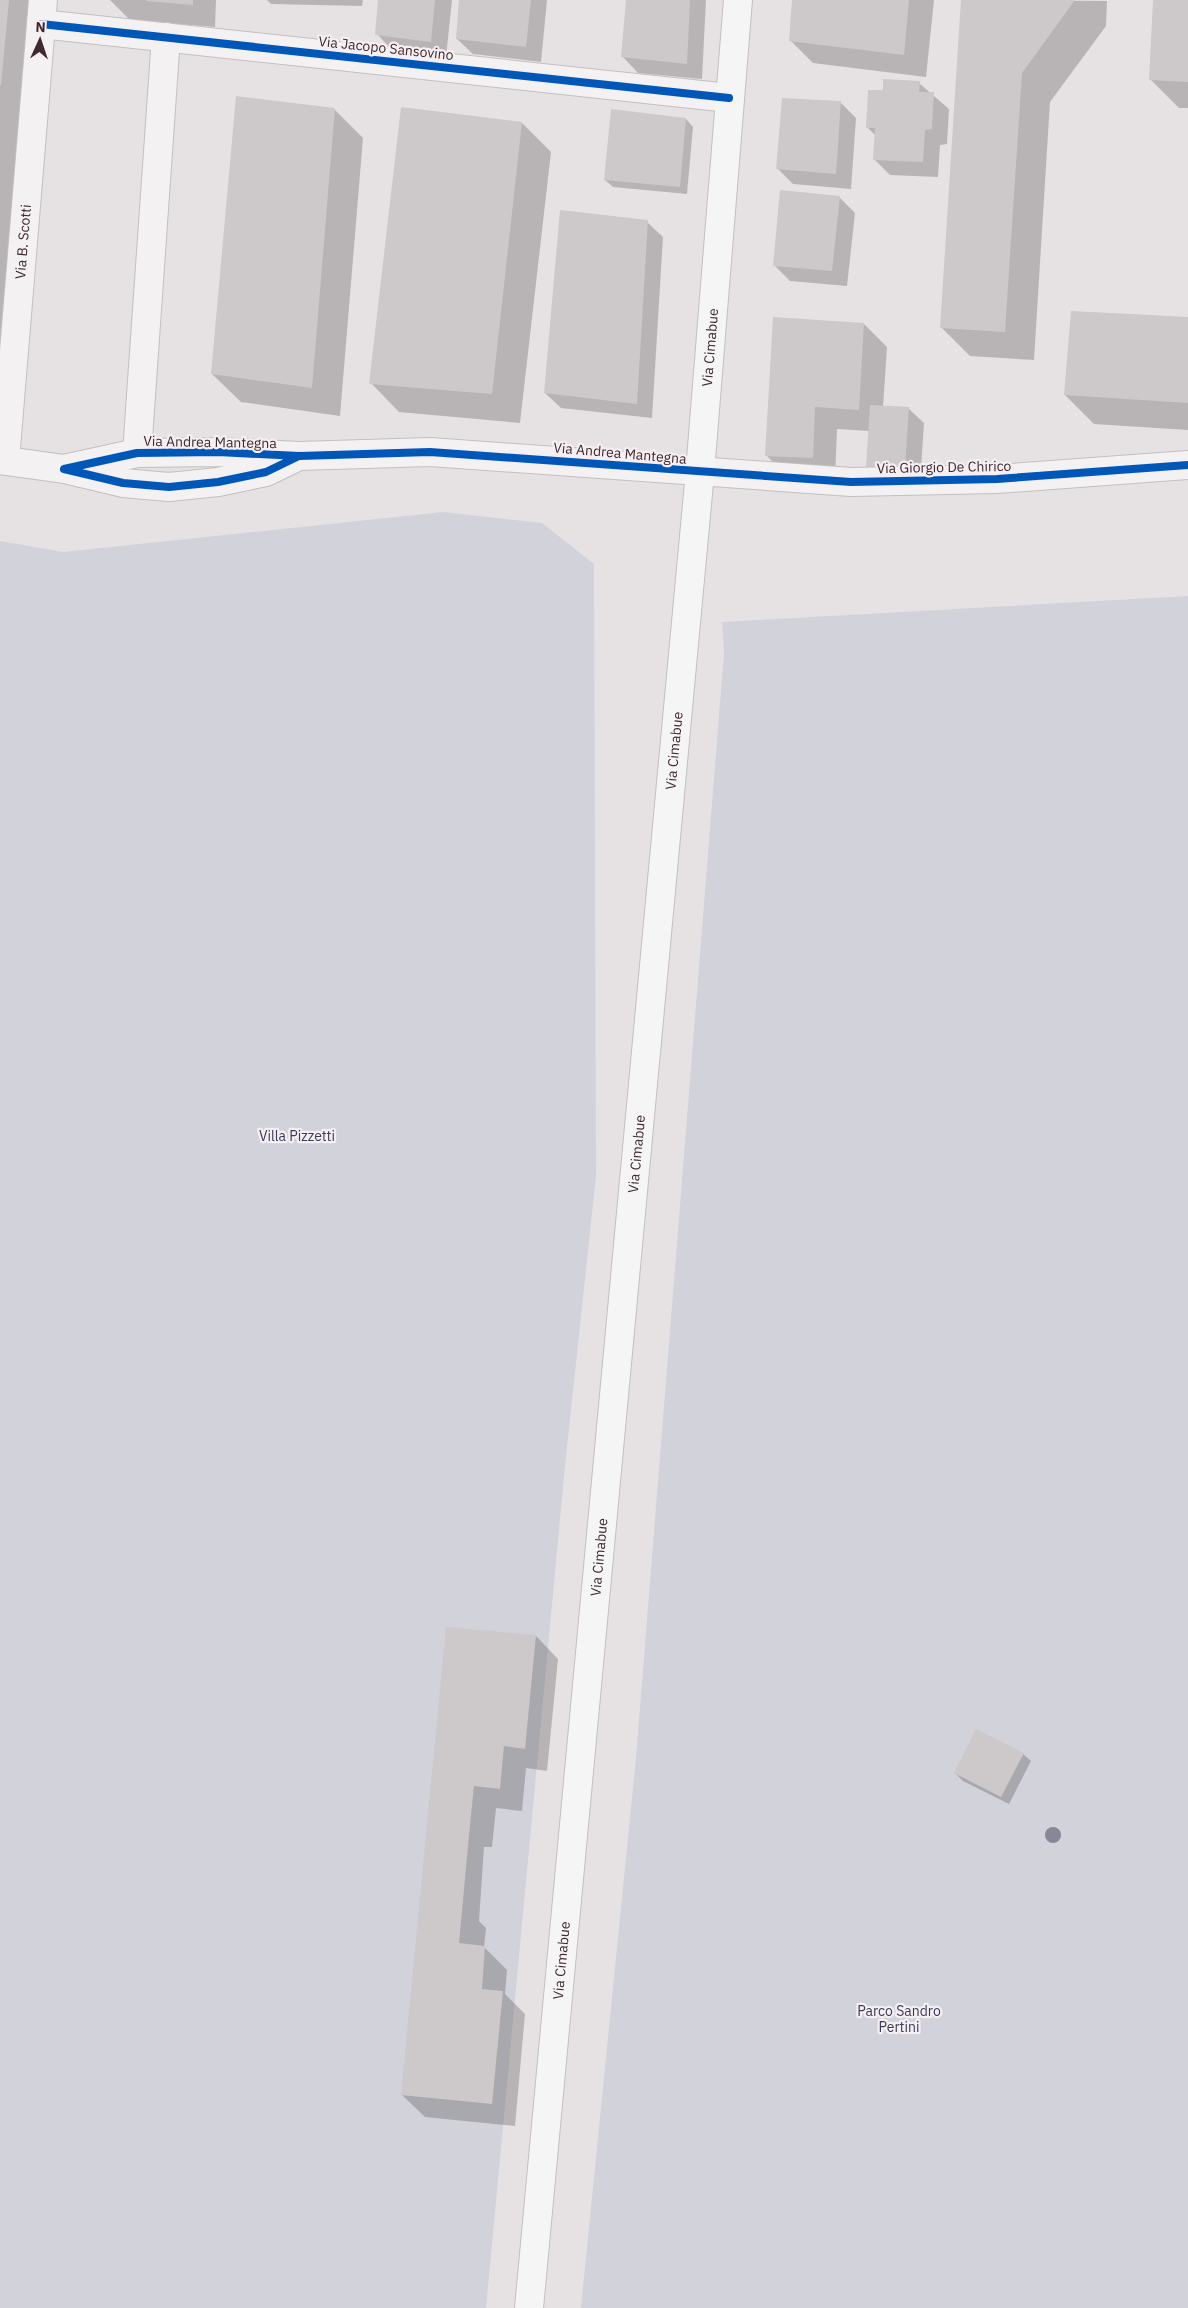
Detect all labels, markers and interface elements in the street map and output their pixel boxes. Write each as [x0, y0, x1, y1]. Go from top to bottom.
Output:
north arrow [15, 15, 65, 65]
text: N [35, 18, 46, 36]
street label: Via Jacopo Sansovino [318, 32, 455, 64]
street label: Via B. Scotti [11, 204, 35, 280]
street label: Via Cimabue [698, 307, 722, 387]
street label: Via Andrea Mantegna [143, 432, 277, 452]
street label: Via Andrea Mantegna [553, 438, 688, 468]
street label: Via Giorgio De Chirico [877, 457, 1012, 477]
street label: Via Cimabue [661, 711, 687, 791]
street label: Via Cimabue [624, 1114, 649, 1194]
park label: Villa Pizzetti [259, 1127, 335, 1145]
street label: Via Cimabue [586, 1517, 612, 1597]
street label: Via Cimabue [549, 1920, 574, 2000]
park label: Parco Sandro Pertini [857, 2002, 941, 2036]

